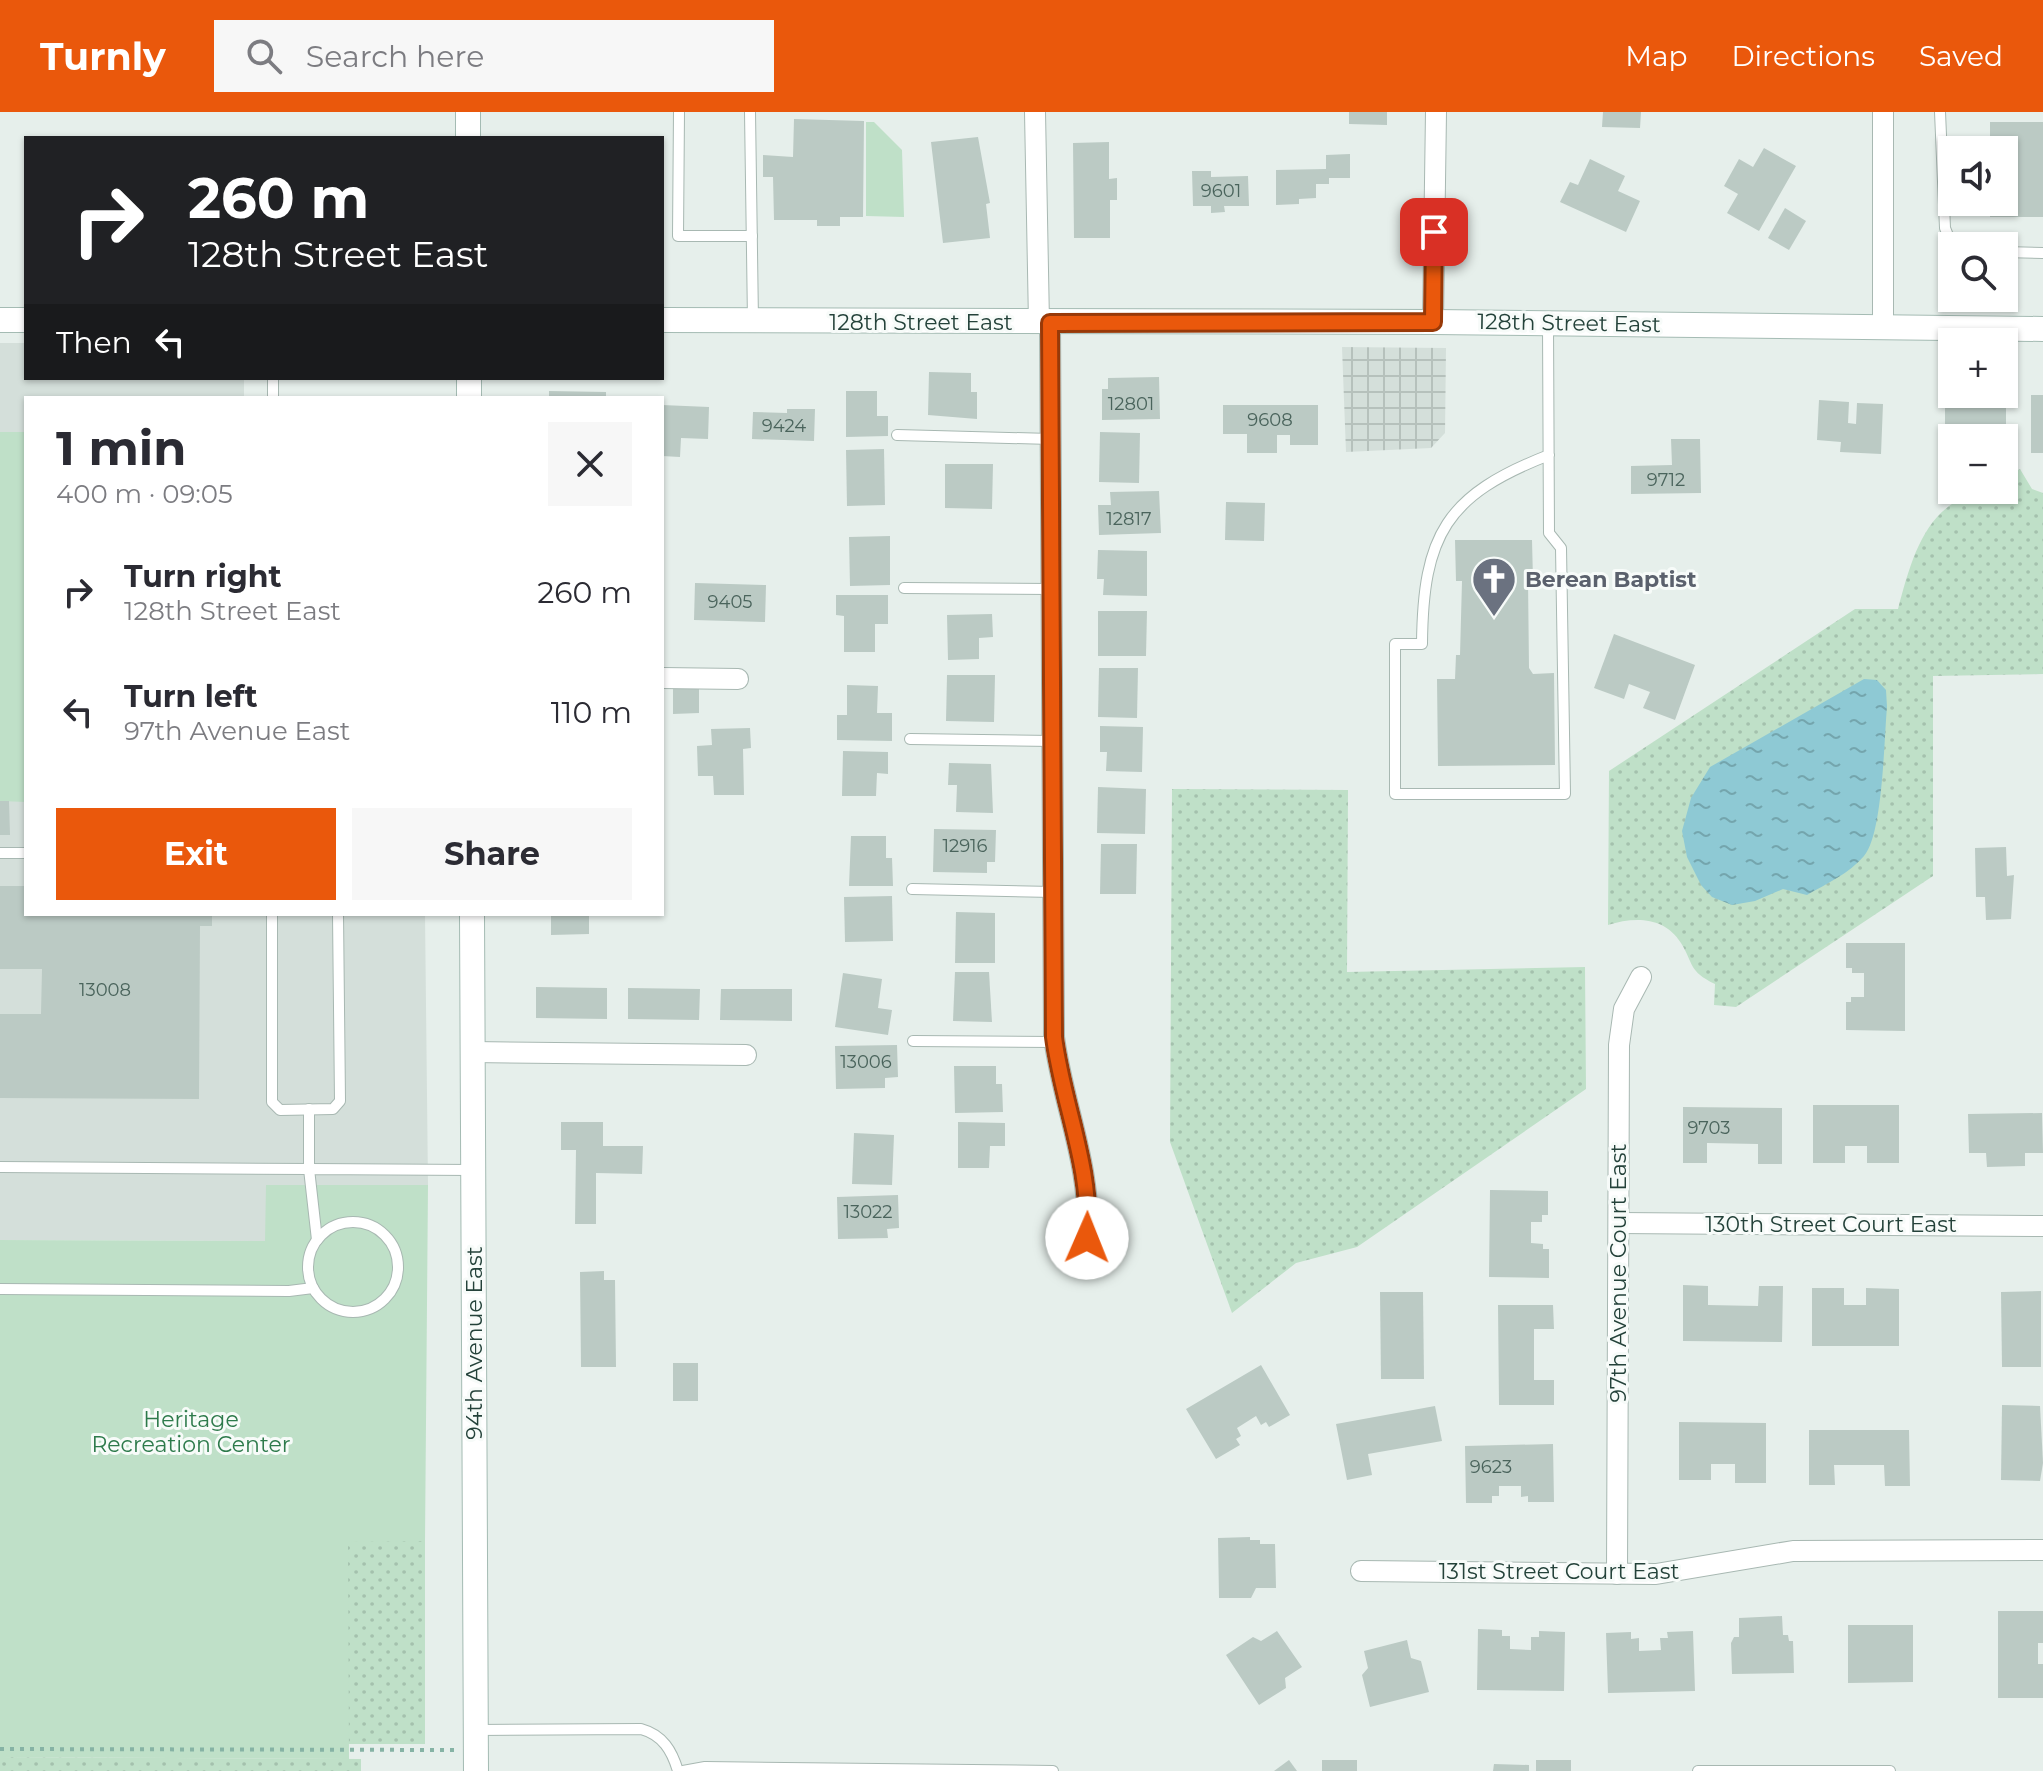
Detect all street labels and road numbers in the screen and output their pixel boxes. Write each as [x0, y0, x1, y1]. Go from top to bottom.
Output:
street label: 128th Street East [1477, 308, 1661, 338]
street label: 128th Street East [829, 309, 1013, 336]
street label: 97th Avenue Court East [1605, 1143, 1632, 1402]
street label: 130th Street Court East [1705, 1211, 1957, 1238]
street label: 94th Avenue East [461, 1246, 488, 1440]
street label: 131st Street Court East [1439, 1558, 1679, 1585]

